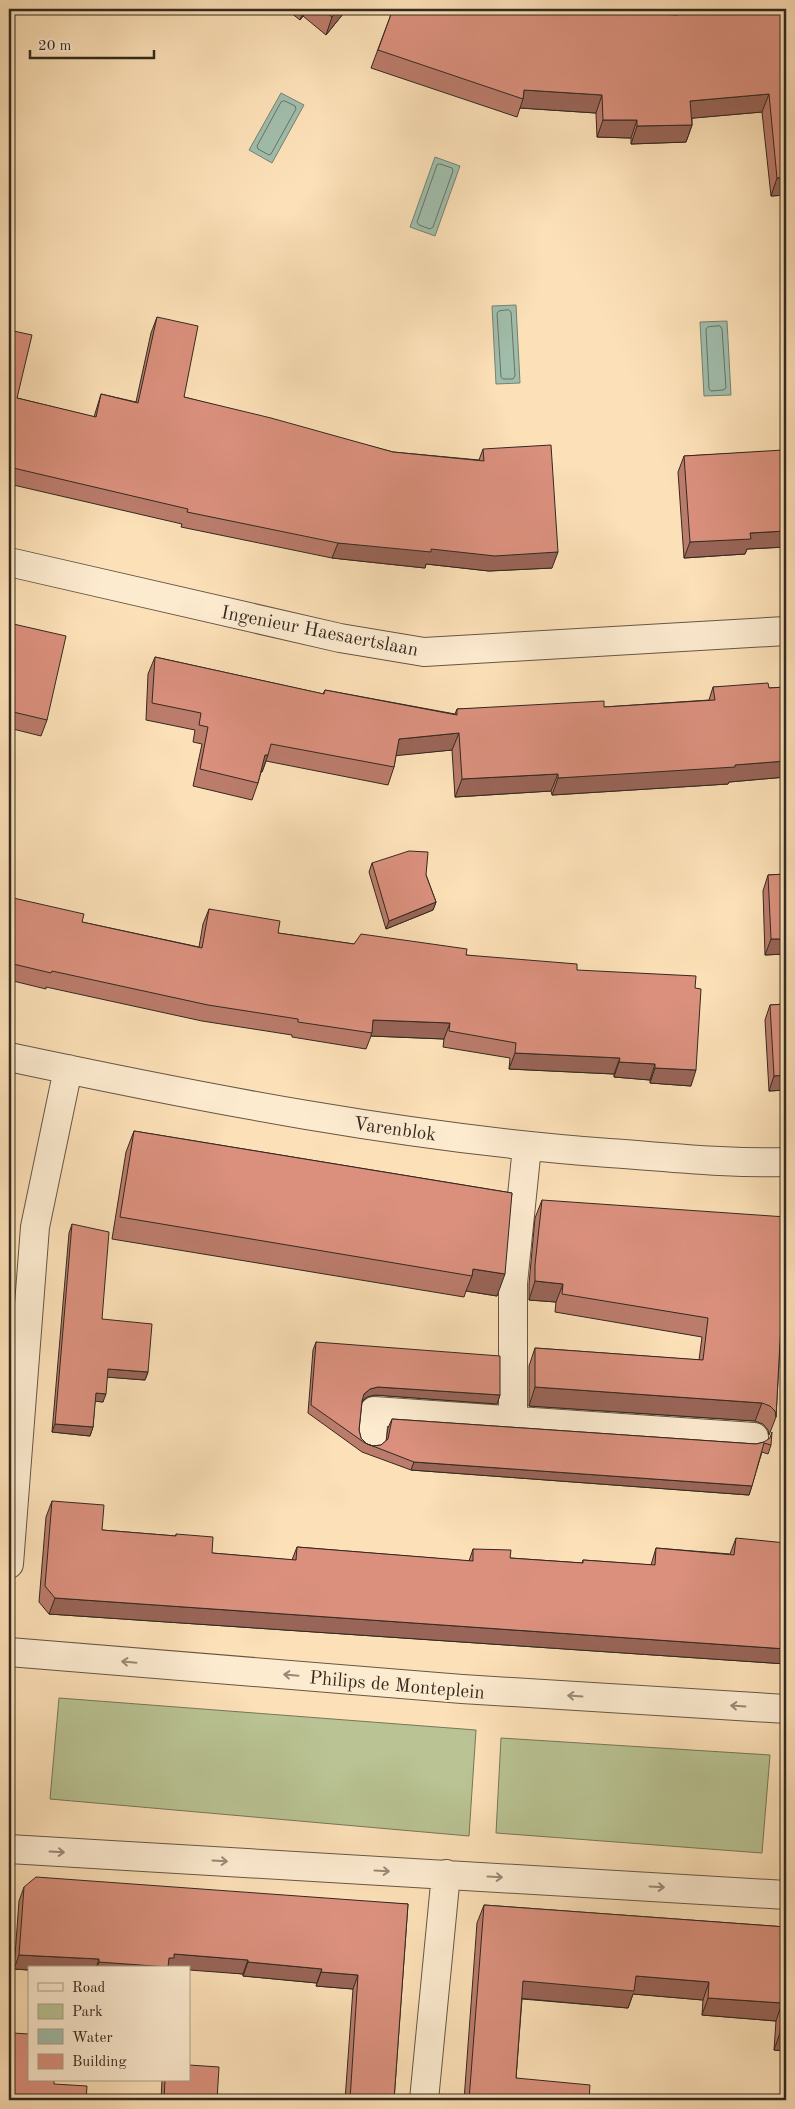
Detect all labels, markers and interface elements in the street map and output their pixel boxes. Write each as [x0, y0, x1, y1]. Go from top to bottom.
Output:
scale bar [30, 28, 154, 60]
text: 20 m [38, 39, 72, 54]
street label: Ingenieur Haesaertslaan [219, 604, 420, 661]
street label: Varenblok [352, 1115, 437, 1146]
one-way arrow [122, 1657, 138, 1667]
street label: Philips de Monteplein [308, 1669, 485, 1704]
one-way arrow [283, 1671, 299, 1680]
one-way arrow [568, 1692, 584, 1701]
one-way arrow [730, 1702, 746, 1711]
one-way arrow [49, 1847, 65, 1856]
one-way arrow [211, 1857, 227, 1866]
one-way arrow [374, 1866, 390, 1875]
one-way arrow [487, 1873, 503, 1882]
one-way arrow [649, 1882, 665, 1892]
legend [28, 1966, 190, 2082]
text: Road [72, 1981, 106, 1996]
text: Park [72, 2005, 103, 2020]
text: Water [72, 2031, 113, 2046]
text: Building [72, 2055, 127, 2070]

